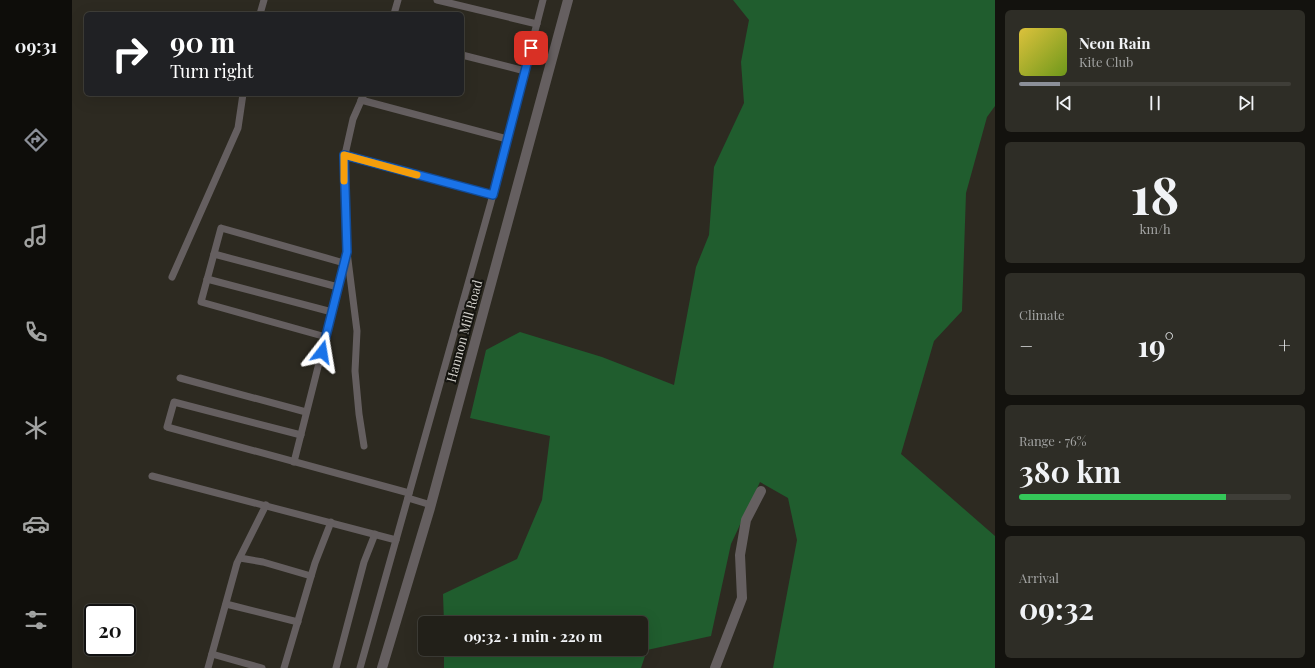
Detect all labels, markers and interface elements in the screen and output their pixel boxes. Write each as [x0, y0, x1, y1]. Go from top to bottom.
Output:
text: 90 m [170, 23, 235, 60]
icon: right [104, 28, 156, 80]
pin [514, 31, 548, 65]
text: Neon Rain [1079, 33, 1150, 53]
text: 09:31 [15, 34, 57, 58]
icon: arrive [520, 37, 542, 59]
text: Kite Club [1079, 53, 1133, 70]
text: Turn right [170, 59, 253, 83]
icon: previous [1053, 92, 1075, 114]
icon: pause [1144, 92, 1166, 114]
icon: next [1235, 92, 1257, 114]
icon: directions [22, 126, 50, 154]
text: 18 [1130, 159, 1180, 228]
text: km/h [1139, 220, 1171, 237]
icon: music [22, 222, 50, 250]
street label: Hannon Mill Road [442, 277, 485, 384]
text: Climate [1019, 306, 1065, 323]
icon: phone [22, 318, 50, 346]
text: 19° [1138, 325, 1174, 365]
text: − [1019, 330, 1033, 360]
text: + [1278, 330, 1291, 360]
position arrow [301, 331, 343, 373]
icon: climate [22, 414, 50, 442]
text: Range · 76% [1019, 432, 1086, 449]
text: 380 km [1019, 451, 1121, 491]
icon: car [22, 510, 50, 538]
text: Arrival [1019, 569, 1059, 586]
text: 09:32 [1019, 588, 1094, 628]
speed limit sign: 20 [84, 604, 136, 656]
icon: filters [22, 606, 50, 634]
text: 09:32 · 1 min · 220 m [464, 626, 602, 646]

